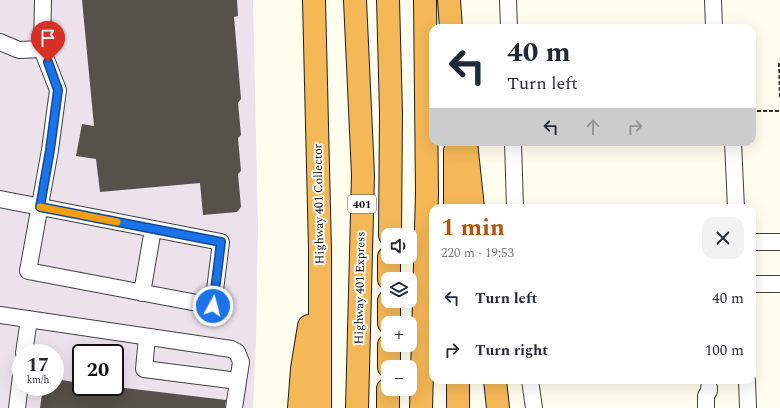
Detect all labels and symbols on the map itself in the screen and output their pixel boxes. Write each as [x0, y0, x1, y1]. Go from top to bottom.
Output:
pin [31, 21, 65, 62]
street label: Highway 401 Collector [308, 143, 330, 265]
road number: 401 [348, 195, 376, 213]
street label: Highway 401 Express [350, 231, 370, 345]
position arrow [192, 285, 234, 327]
speed limit sign: 20 [72, 344, 124, 396]

